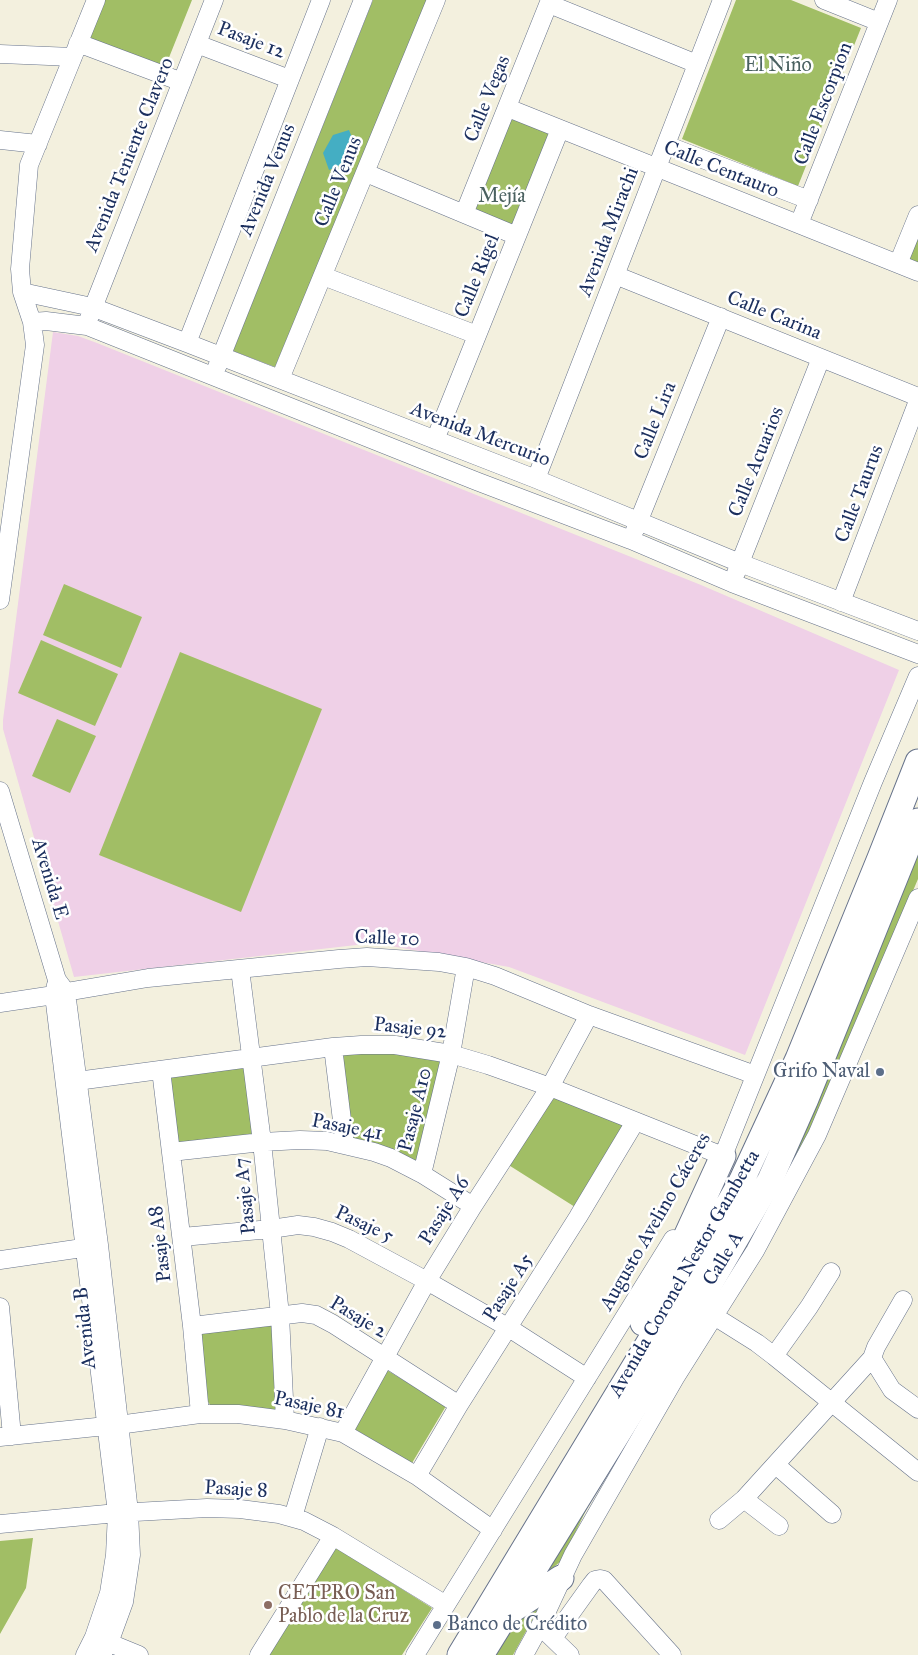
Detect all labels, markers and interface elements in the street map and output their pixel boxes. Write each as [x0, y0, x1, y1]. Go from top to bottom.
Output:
street label: Pasaje 12 [214, 17, 288, 65]
street label: Calle Escorpion [790, 39, 858, 169]
street label: Calle Vegas [460, 52, 516, 146]
street label: Avenida Teniente Clavero [80, 54, 180, 256]
park label: El Niño [744, 54, 812, 78]
street label: Avenida Venus [235, 120, 301, 240]
street label: Calle Venus [310, 133, 368, 231]
street label: Calle Centauro [660, 136, 782, 204]
street label: Avenida Mirachi [573, 164, 645, 300]
park label: Mejía [478, 185, 526, 209]
street label: Calle Rigel [450, 231, 506, 321]
street label: Calle Carina [723, 286, 825, 346]
street label: Calle Lira [630, 379, 682, 463]
street label: Avenida Mercurio [407, 397, 553, 473]
street label: Calle Acuarios [724, 403, 790, 521]
street label: Calle Taurus [830, 442, 890, 546]
street label: Avenida E [25, 835, 73, 923]
street label: Calle 10 [354, 926, 420, 952]
street label: Pasaje 92 [372, 1013, 448, 1045]
place label: Grifo Naval [773, 1060, 870, 1084]
street label: Pasaje A10 [394, 1066, 438, 1154]
marker: Grifo Naval [874, 1066, 886, 1078]
street label: Pasaje 41 [309, 1109, 385, 1147]
street label: Augusto Avelino Cáceres [595, 1129, 717, 1315]
street label: Avenida Coronel Nestor Gambetta [604, 1146, 766, 1402]
street label: Pasaje A7 [230, 1156, 262, 1236]
street label: Pasaje A6 [415, 1172, 475, 1250]
street label: Pasaje 5 [331, 1201, 397, 1249]
street label: Pasaje A8 [144, 1204, 178, 1284]
street label: Calle A [699, 1228, 749, 1290]
street label: Pasaje A5 [479, 1250, 539, 1326]
street label: Avenida B [70, 1286, 102, 1370]
street label: Pasaje 2 [325, 1292, 391, 1344]
street label: Pasaje 81 [272, 1387, 346, 1425]
street label: Pasaje 8 [204, 1476, 268, 1504]
place label: CETPRO San Pablo de la Cruz [278, 1582, 409, 1629]
marker: CETPRO San Pablo de la Cruz [262, 1599, 274, 1611]
place label: Banco de Crédito [447, 1613, 587, 1637]
marker: Banco de Crédito [431, 1619, 443, 1631]

